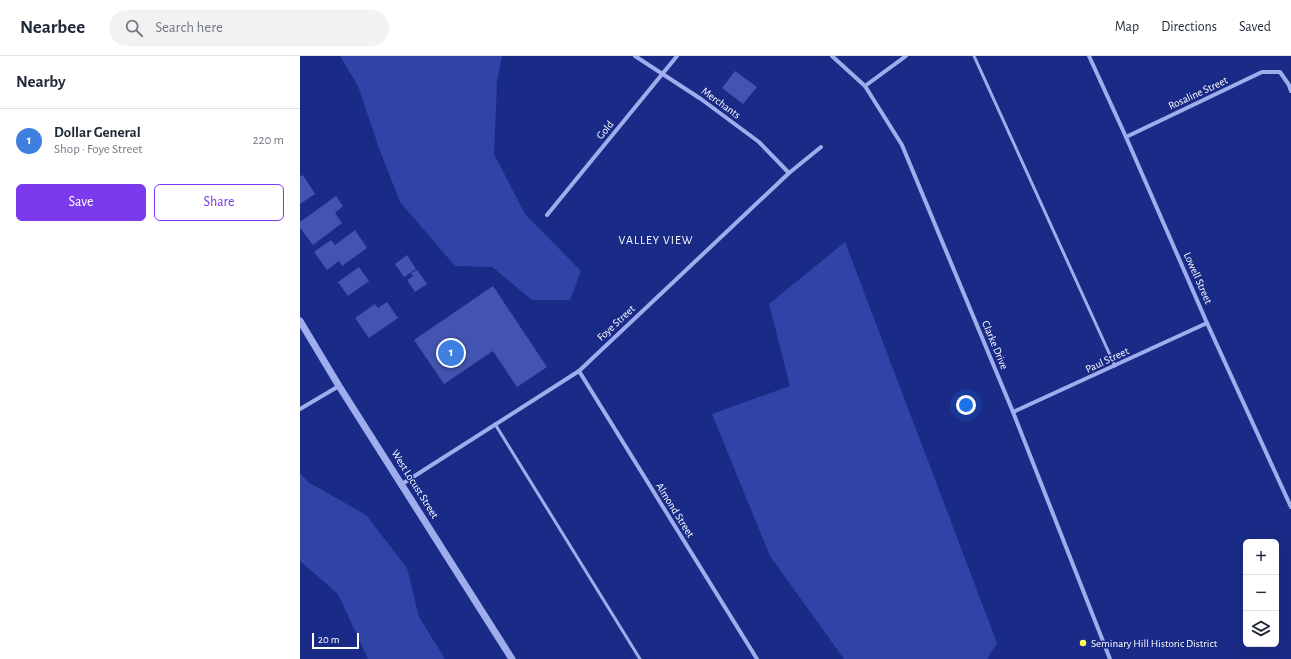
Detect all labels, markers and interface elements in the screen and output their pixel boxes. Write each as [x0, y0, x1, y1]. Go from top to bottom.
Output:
search box [109, 10, 389, 46]
icon: search [123, 17, 145, 39]
text: Nearbee [20, 18, 85, 37]
text: Search here [155, 20, 223, 35]
text: Map [1115, 20, 1139, 34]
text: Directions [1161, 20, 1217, 34]
text: Saved [1239, 20, 1271, 34]
text: Nearby [16, 73, 66, 90]
street label: Rosaline Street [1167, 74, 1230, 112]
street label: Merchants [699, 85, 743, 121]
street label: Gold [594, 118, 616, 141]
text: Dollar General [54, 125, 141, 140]
text: 1 [27, 134, 31, 147]
text: 220 m [253, 134, 284, 147]
text: Shop · Foye Street [54, 143, 143, 156]
button: Save [16, 184, 146, 221]
button: Share [154, 184, 284, 221]
district label: VALLEY VIEW [618, 234, 694, 246]
street label: Lowell Street [1182, 251, 1214, 306]
street label: Foye Street [595, 303, 637, 343]
street label: Clarke Drive [980, 319, 1010, 371]
pin: 1 [438, 338, 464, 368]
street label: Paul Street [1084, 345, 1131, 375]
your location [956, 395, 976, 415]
street label: West Locust Street [389, 448, 441, 521]
street label: Almond Street [654, 481, 696, 540]
map controls [1243, 539, 1279, 647]
button: + [1243, 539, 1279, 575]
button: − [1243, 575, 1279, 611]
button: layers [1243, 611, 1279, 647]
scale bar [312, 631, 359, 650]
text: 20 m [318, 634, 339, 645]
marker: Seminary Hill Historic District [1078, 638, 1088, 648]
place label: Seminary Hill Historic District [1091, 638, 1218, 649]

